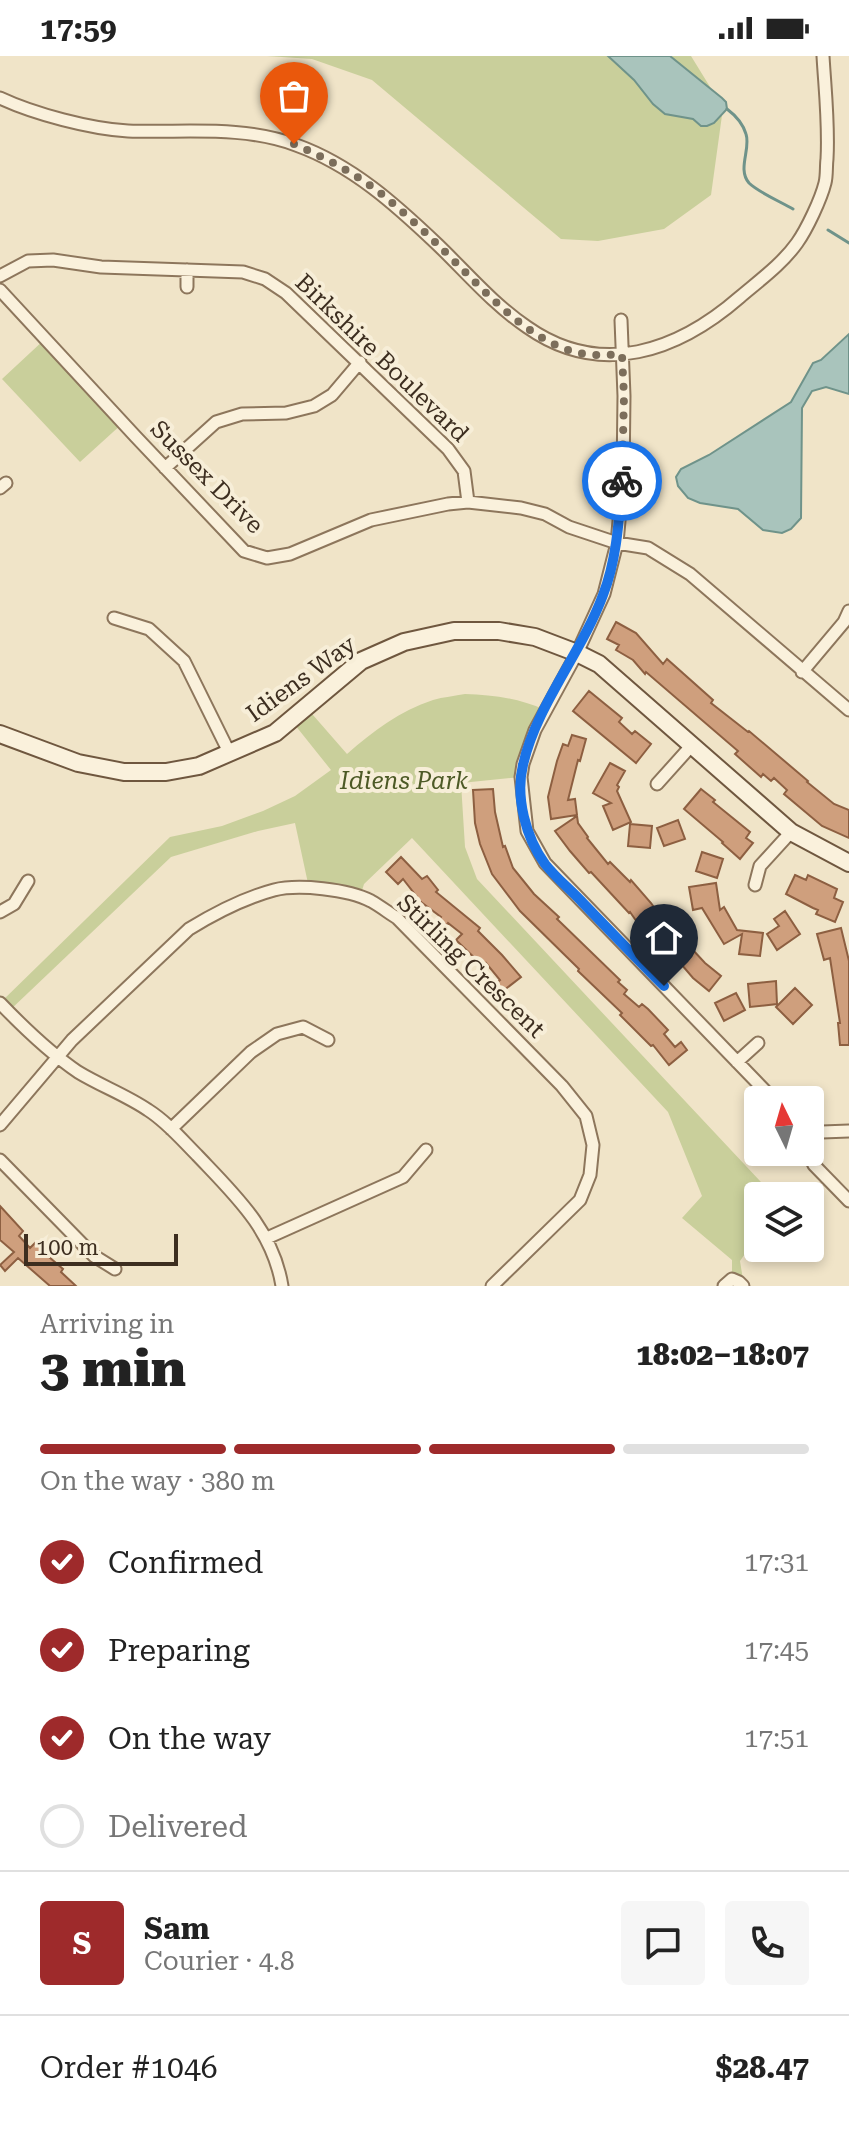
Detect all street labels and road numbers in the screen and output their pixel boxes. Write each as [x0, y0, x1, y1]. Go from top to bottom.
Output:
street label: Birkshire Boulevard [290, 268, 474, 448]
street label: Sussex Drive [145, 415, 269, 539]
street label: Idiens Way [241, 630, 362, 728]
street label: Stirling Crescent [391, 889, 551, 1043]

